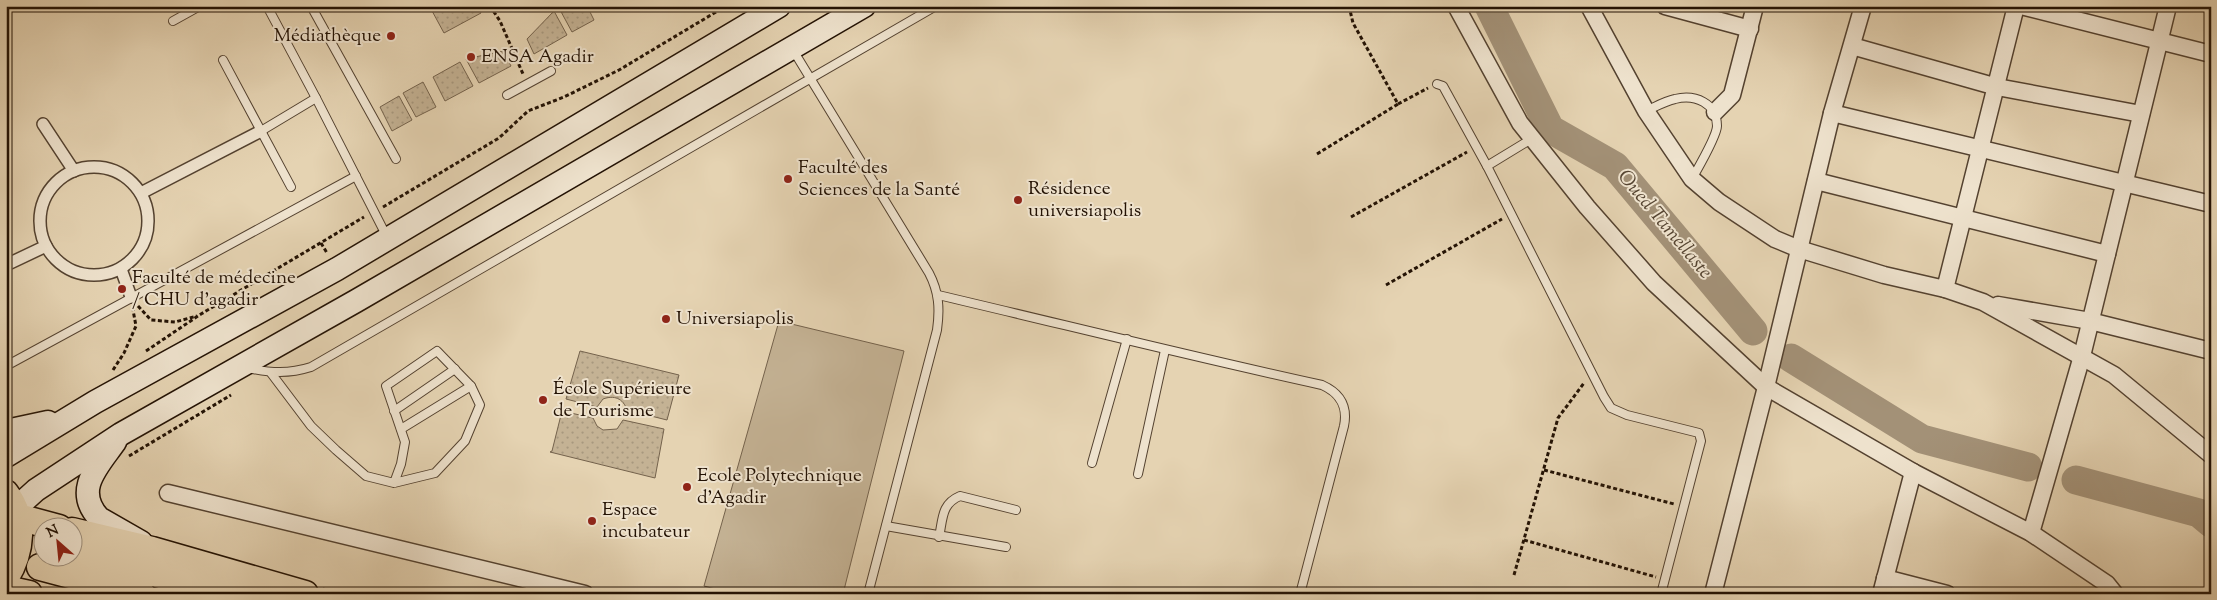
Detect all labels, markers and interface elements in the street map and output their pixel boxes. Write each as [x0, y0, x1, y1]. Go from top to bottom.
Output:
place label: Médiathèque [274, 23, 381, 50]
marker: Médiathèque [385, 30, 397, 42]
place label: ENSA Agadir [481, 44, 594, 71]
marker: ENSA Agadir [465, 51, 477, 63]
place label: Faculté des Sciences de la Santé [798, 155, 960, 204]
water label: Oued Tamellaste [1610, 164, 1718, 286]
marker: Faculté des Sciences de la Santé [782, 173, 794, 185]
place label: Résidence universiapolis [1028, 176, 1141, 225]
marker: Résidence universiapolis [1012, 194, 1024, 206]
place label: Faculté de médecine / CHU d'agadir [132, 265, 296, 314]
marker: Faculté de médecine / CHU d'agadir [116, 283, 128, 295]
place label: Universiapolis [676, 306, 794, 333]
marker: Universiapolis [660, 313, 672, 325]
place label: École Supérieure de Tourisme [553, 376, 691, 425]
marker: École Supérieure de Tourisme [537, 394, 549, 406]
place label: Ecole Polytechnique d'Agadir [697, 463, 862, 512]
marker: Ecole Polytechnique d'Agadir [681, 481, 693, 493]
place label: Espace incubateur [602, 497, 690, 546]
marker: Espace incubateur [586, 515, 598, 527]
north arrow [32, 518, 82, 568]
text: N [43, 521, 63, 544]

